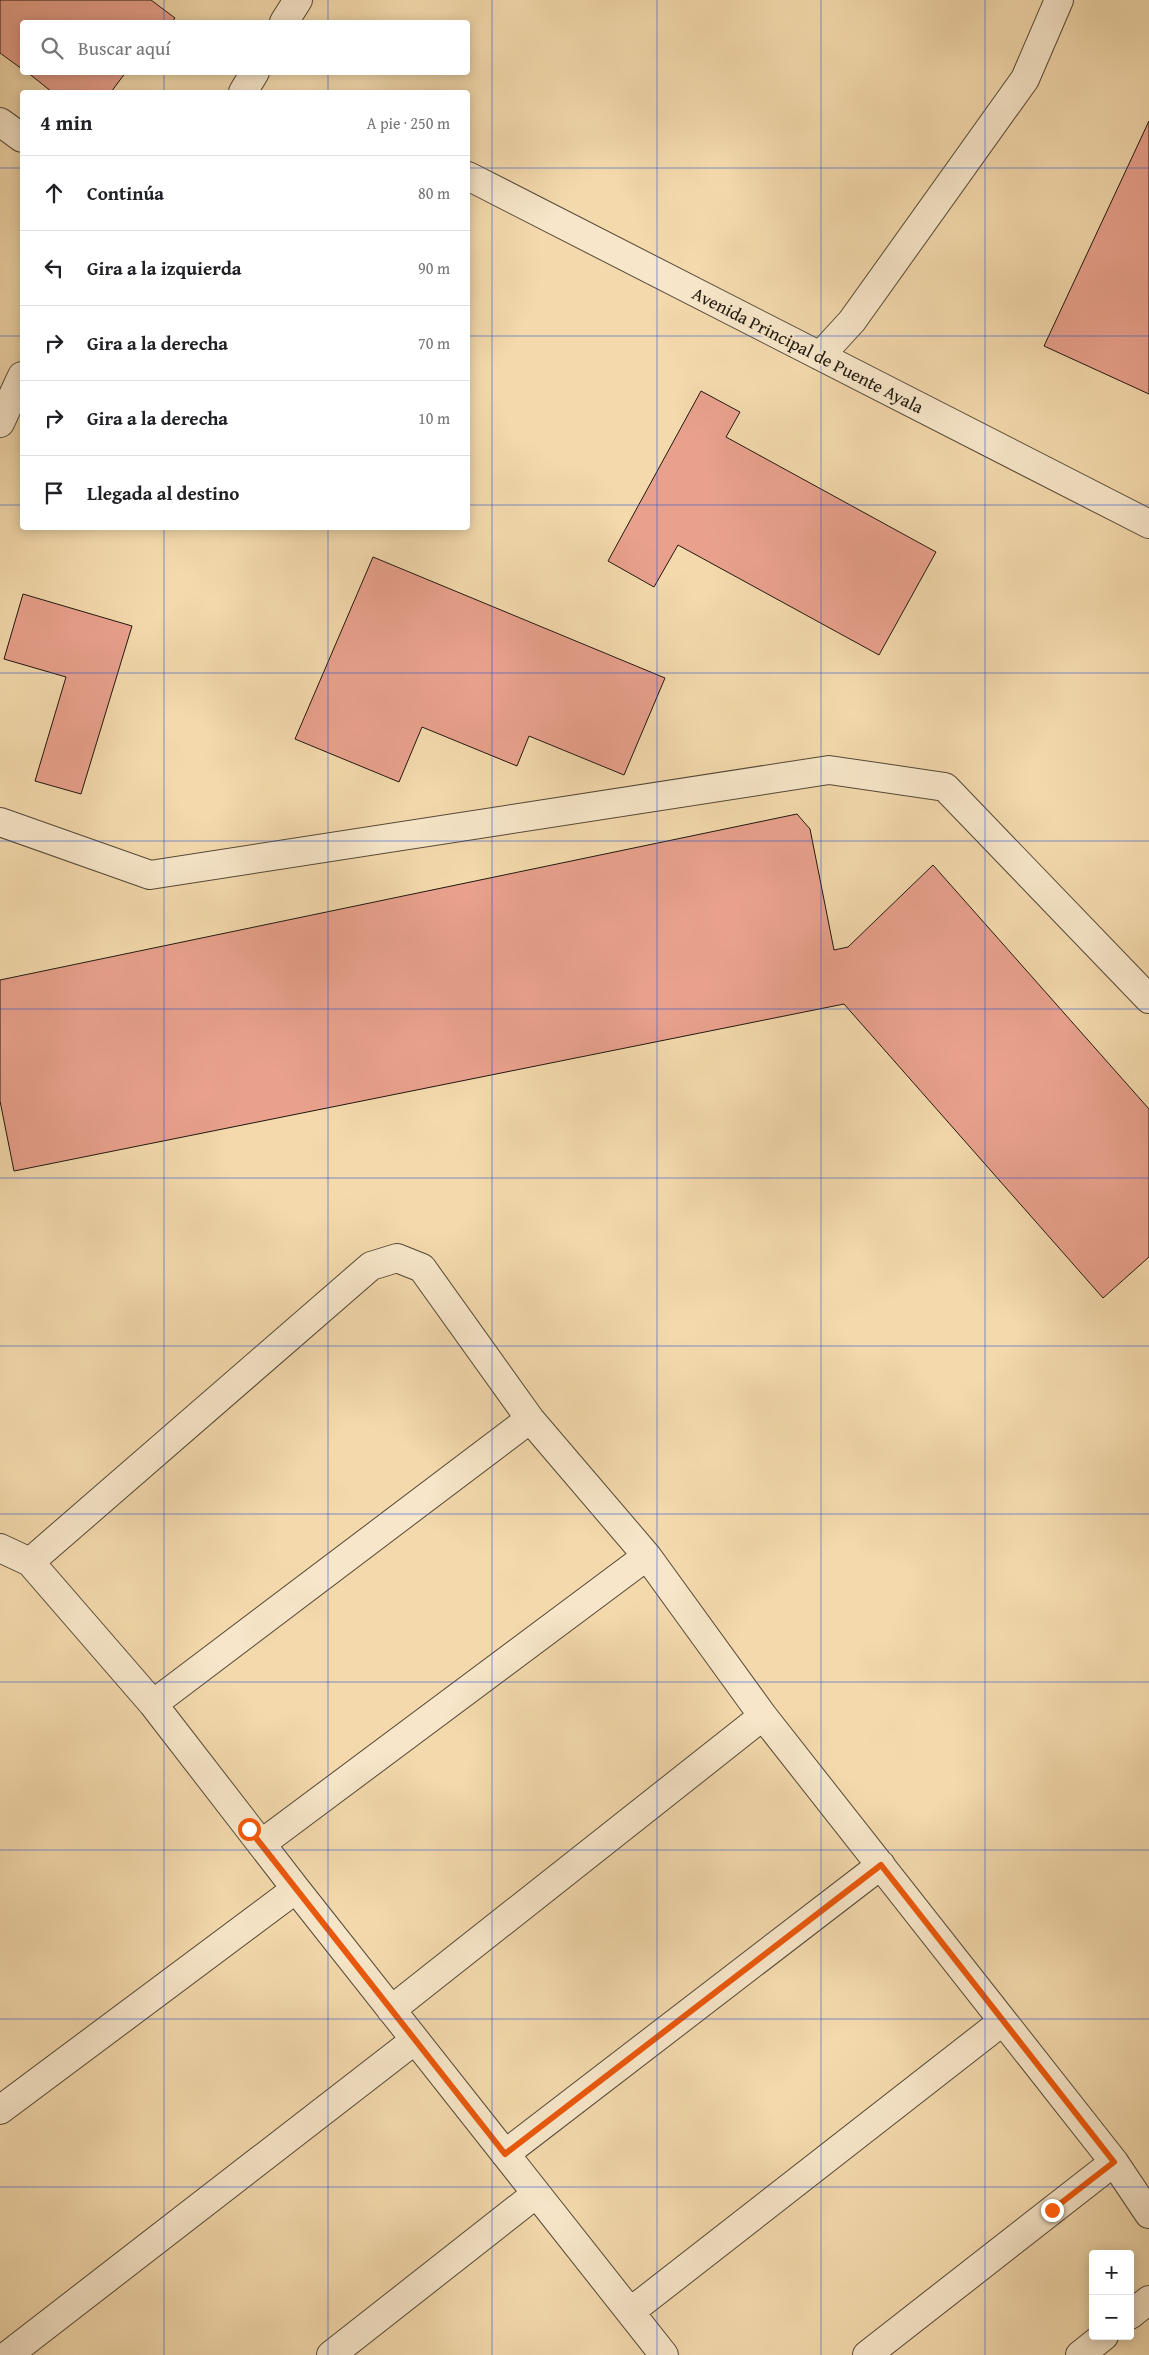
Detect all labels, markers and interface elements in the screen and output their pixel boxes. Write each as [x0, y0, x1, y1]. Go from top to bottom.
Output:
search box [20, 20, 470, 75]
icon: search [38, 34, 66, 62]
text: Buscar aquí [78, 34, 171, 62]
text: 4 min [40, 107, 92, 138]
text: A pie · 250 m [367, 111, 450, 135]
icon: ahead [40, 179, 68, 207]
text: Continúa [87, 179, 164, 207]
text: 80 m [418, 181, 450, 205]
icon: left [40, 254, 68, 282]
text: Gira a la izquierda [87, 254, 242, 282]
text: 90 m [418, 256, 450, 280]
street label: Avenida Principal de Puente Ayala [688, 280, 929, 420]
icon: right [40, 329, 68, 357]
text: Gira a la derecha [87, 329, 228, 357]
text: 70 m [418, 331, 450, 355]
icon: right [40, 404, 68, 432]
text: Gira a la derecha [87, 404, 228, 432]
text: 10 m [418, 406, 450, 430]
icon: arrive [40, 479, 68, 507]
text: Llegada al destino [87, 479, 239, 507]
route start [238, 1818, 261, 1841]
route end [1041, 2199, 1064, 2222]
map controls [1089, 2250, 1134, 2340]
button: + [1089, 2250, 1134, 2295]
button: − [1089, 2295, 1134, 2340]

